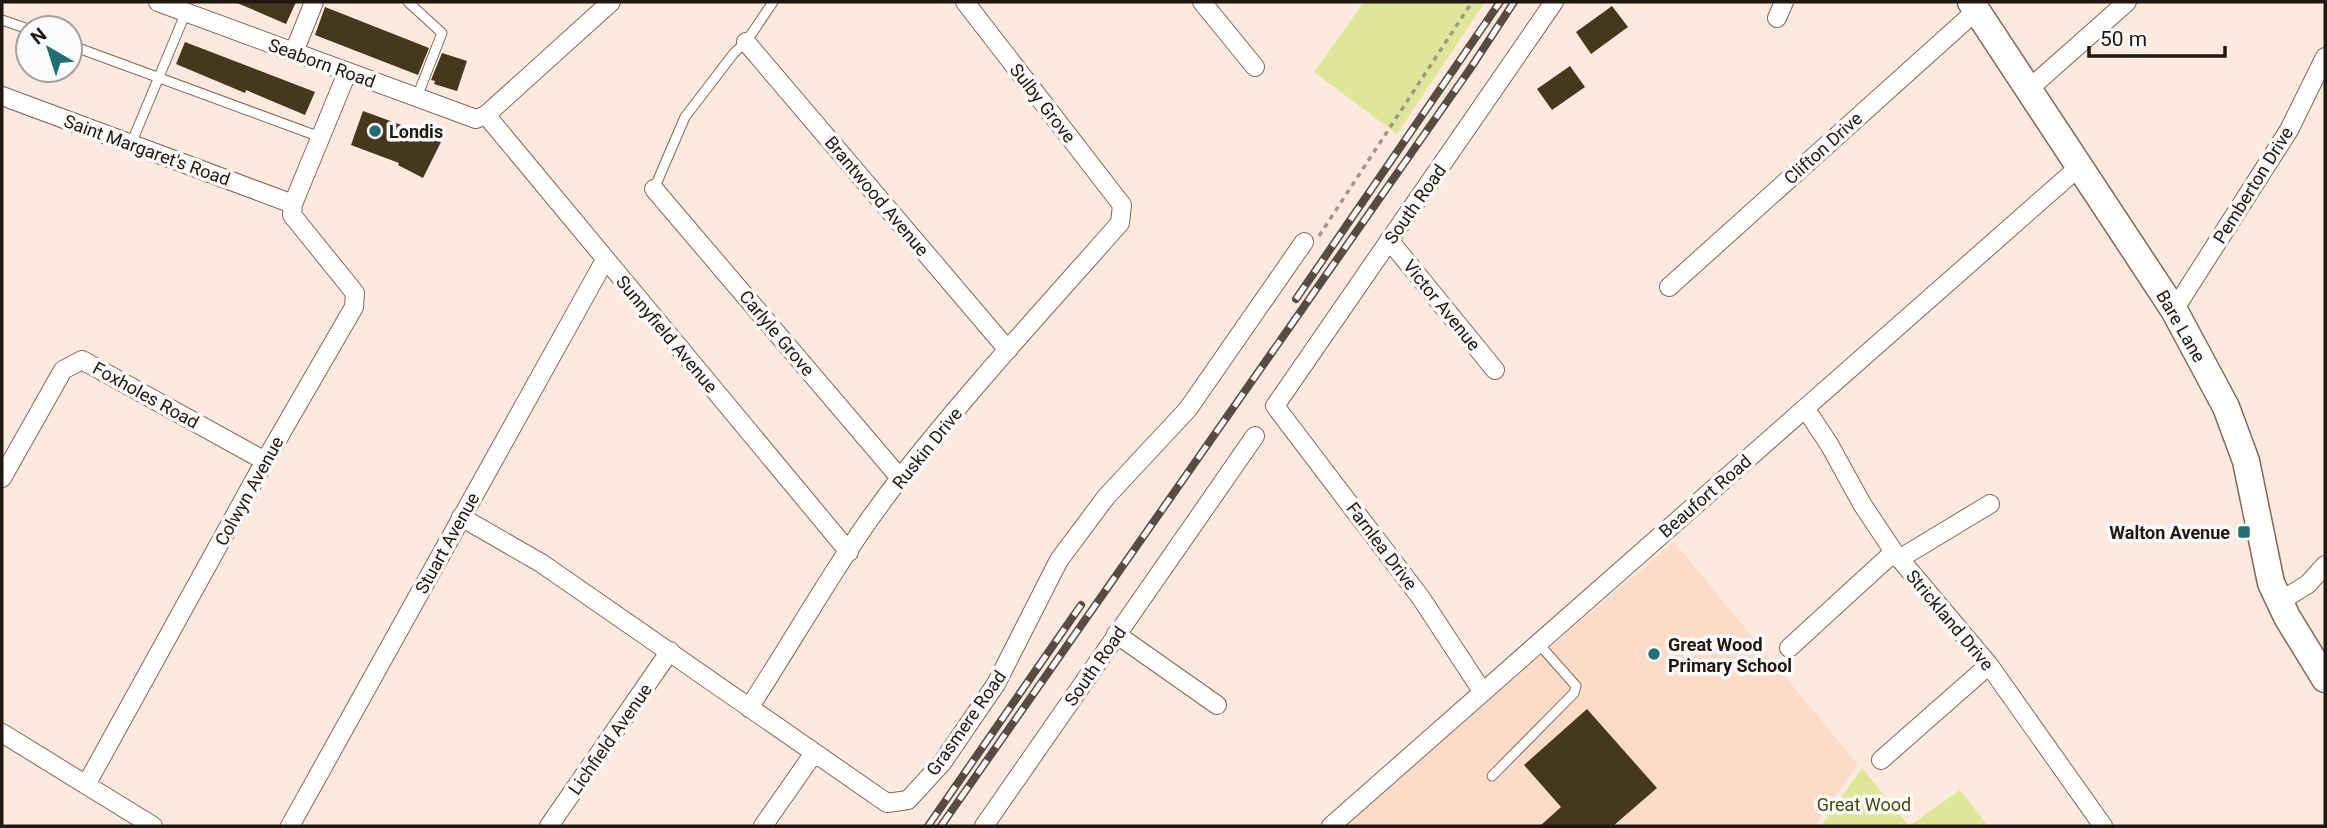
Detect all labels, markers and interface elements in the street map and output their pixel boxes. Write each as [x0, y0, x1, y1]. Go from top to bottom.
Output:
north arrow [14, 14, 84, 84]
scale bar [2089, 14, 2226, 58]
text: N [26, 23, 51, 49]
text: 50 m [2100, 27, 2147, 51]
street label: Seaborn Road [266, 34, 378, 92]
street label: Sulby Grove [1006, 59, 1080, 147]
street label: Clifton Drive [1780, 108, 1866, 188]
street label: Saint Margaret's Road [61, 110, 233, 190]
place label: Londis [389, 121, 443, 142]
marker: Londis [367, 123, 383, 139]
street label: Pemberton Drive [2209, 123, 2297, 247]
street label: Brantwood Avenue [821, 132, 933, 260]
street label: South Road [1380, 160, 1450, 248]
street label: Victor Avenue [1399, 255, 1485, 355]
street label: Sunnyfield Avenue [612, 271, 722, 397]
street label: Carlyle Grove [735, 286, 819, 380]
street label: Bare Lane [2152, 286, 2210, 366]
street label: Foxholes Road [89, 357, 203, 433]
street label: Ruskin Drive [888, 403, 966, 493]
street label: Colwyn Avenue [210, 433, 288, 549]
street label: Beaufort Road [1655, 450, 1755, 542]
street label: Stuart Avenue [411, 489, 483, 597]
street label: Farnlea Drive [1342, 498, 1422, 594]
place label: Walton Avenue [2109, 522, 2230, 543]
marker: Walton Avenue [2236, 524, 2252, 540]
street label: Strickland Drive [1902, 565, 1998, 675]
street label: South Road [1060, 622, 1130, 710]
place label: Great Wood Primary School [1668, 634, 1792, 676]
marker: Great Wood Primary School [1646, 646, 1662, 662]
street label: Grasmere Road [922, 666, 1010, 780]
street label: Lichfield Avenue [564, 679, 656, 799]
park label: Great Wood [1817, 794, 1911, 815]

